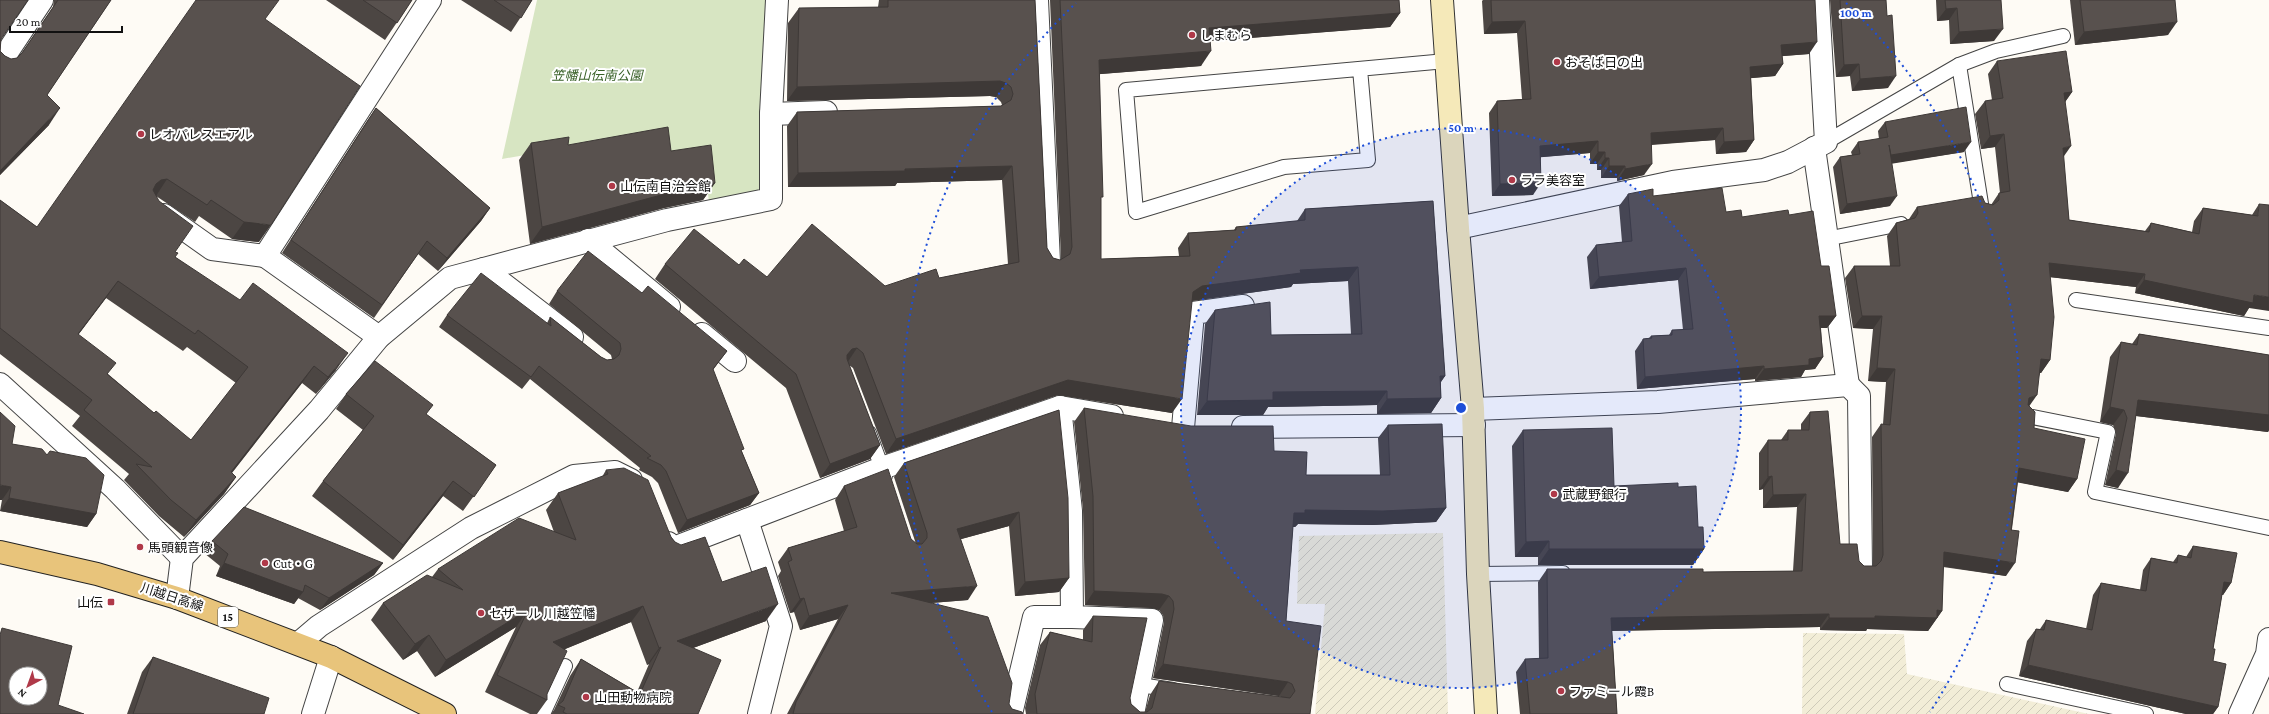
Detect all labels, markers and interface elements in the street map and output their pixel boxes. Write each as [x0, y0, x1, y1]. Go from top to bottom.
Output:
text: 100 m [1840, 6, 1873, 20]
scale bar [10, 8, 122, 34]
text: 20 m [16, 15, 41, 29]
place label: しまむら [1200, 28, 1252, 43]
marker: しまむら [1187, 30, 1197, 40]
place label: おそば日の出 [1565, 55, 1643, 70]
marker: おそば日の出 [1552, 57, 1562, 67]
park label: 笠幡山伝南公園 [551, 68, 644, 83]
text: 50 m [1448, 121, 1475, 135]
place label: レオパレスエアル [149, 127, 253, 142]
marker: レオパレスエアル [136, 129, 146, 139]
place label: ララ美容室 [1520, 173, 1585, 188]
marker: ララ美容室 [1507, 175, 1517, 185]
place label: 山伝南自治会館 [620, 179, 711, 194]
marker: 山伝南自治会館 [607, 181, 617, 191]
centre of rings [1454, 401, 1468, 415]
place label: 武蔵野銀行 [1562, 487, 1627, 502]
marker: 武蔵野銀行 [1549, 489, 1559, 499]
place label: 馬頭観音像 [148, 540, 213, 555]
marker: 馬頭観音像 [135, 542, 145, 552]
place label: Cut・G [273, 556, 313, 571]
marker: Cut・G [260, 558, 270, 568]
street label: 川越日高線 [139, 580, 205, 614]
place label: 山伝 [77, 595, 103, 610]
marker: 山伝 [106, 597, 116, 607]
place label: セザール 川越笠幡 [489, 606, 595, 621]
road number: 15 [218, 607, 238, 627]
marker: セザール 川越笠幡 [476, 608, 486, 618]
north arrow [8, 666, 48, 706]
place label: ファミール霞B [1569, 684, 1654, 699]
text: N [14, 686, 28, 701]
marker: ファミール霞B [1556, 686, 1566, 696]
place label: 山田動物病院 [594, 690, 672, 705]
marker: 山田動物病院 [581, 692, 591, 702]

